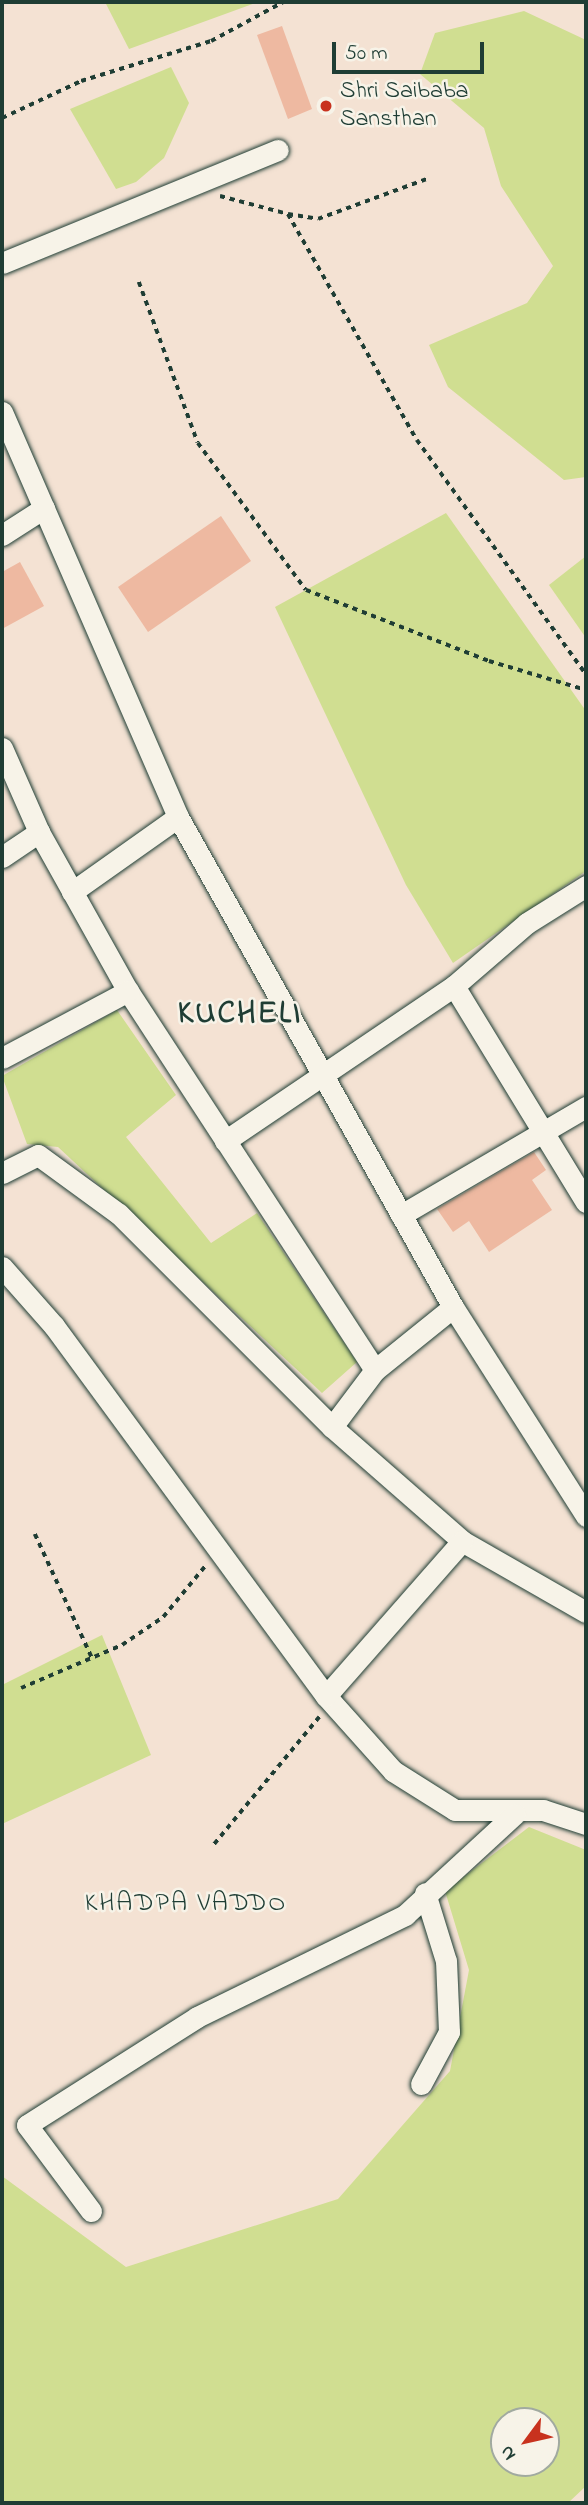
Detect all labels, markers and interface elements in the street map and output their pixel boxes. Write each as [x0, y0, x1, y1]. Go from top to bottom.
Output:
scale bar [336, 28, 488, 72]
text: 50 m [345, 39, 388, 69]
place label: Shri Saibaba Sansthan [340, 78, 469, 134]
marker: Shri Saibaba Sansthan [318, 98, 334, 114]
district label: KUCHELI [179, 996, 301, 1034]
district label: KHADPA VADDO [86, 1889, 286, 1921]
north arrow [490, 2407, 560, 2477]
text: N [494, 2440, 523, 2465]

